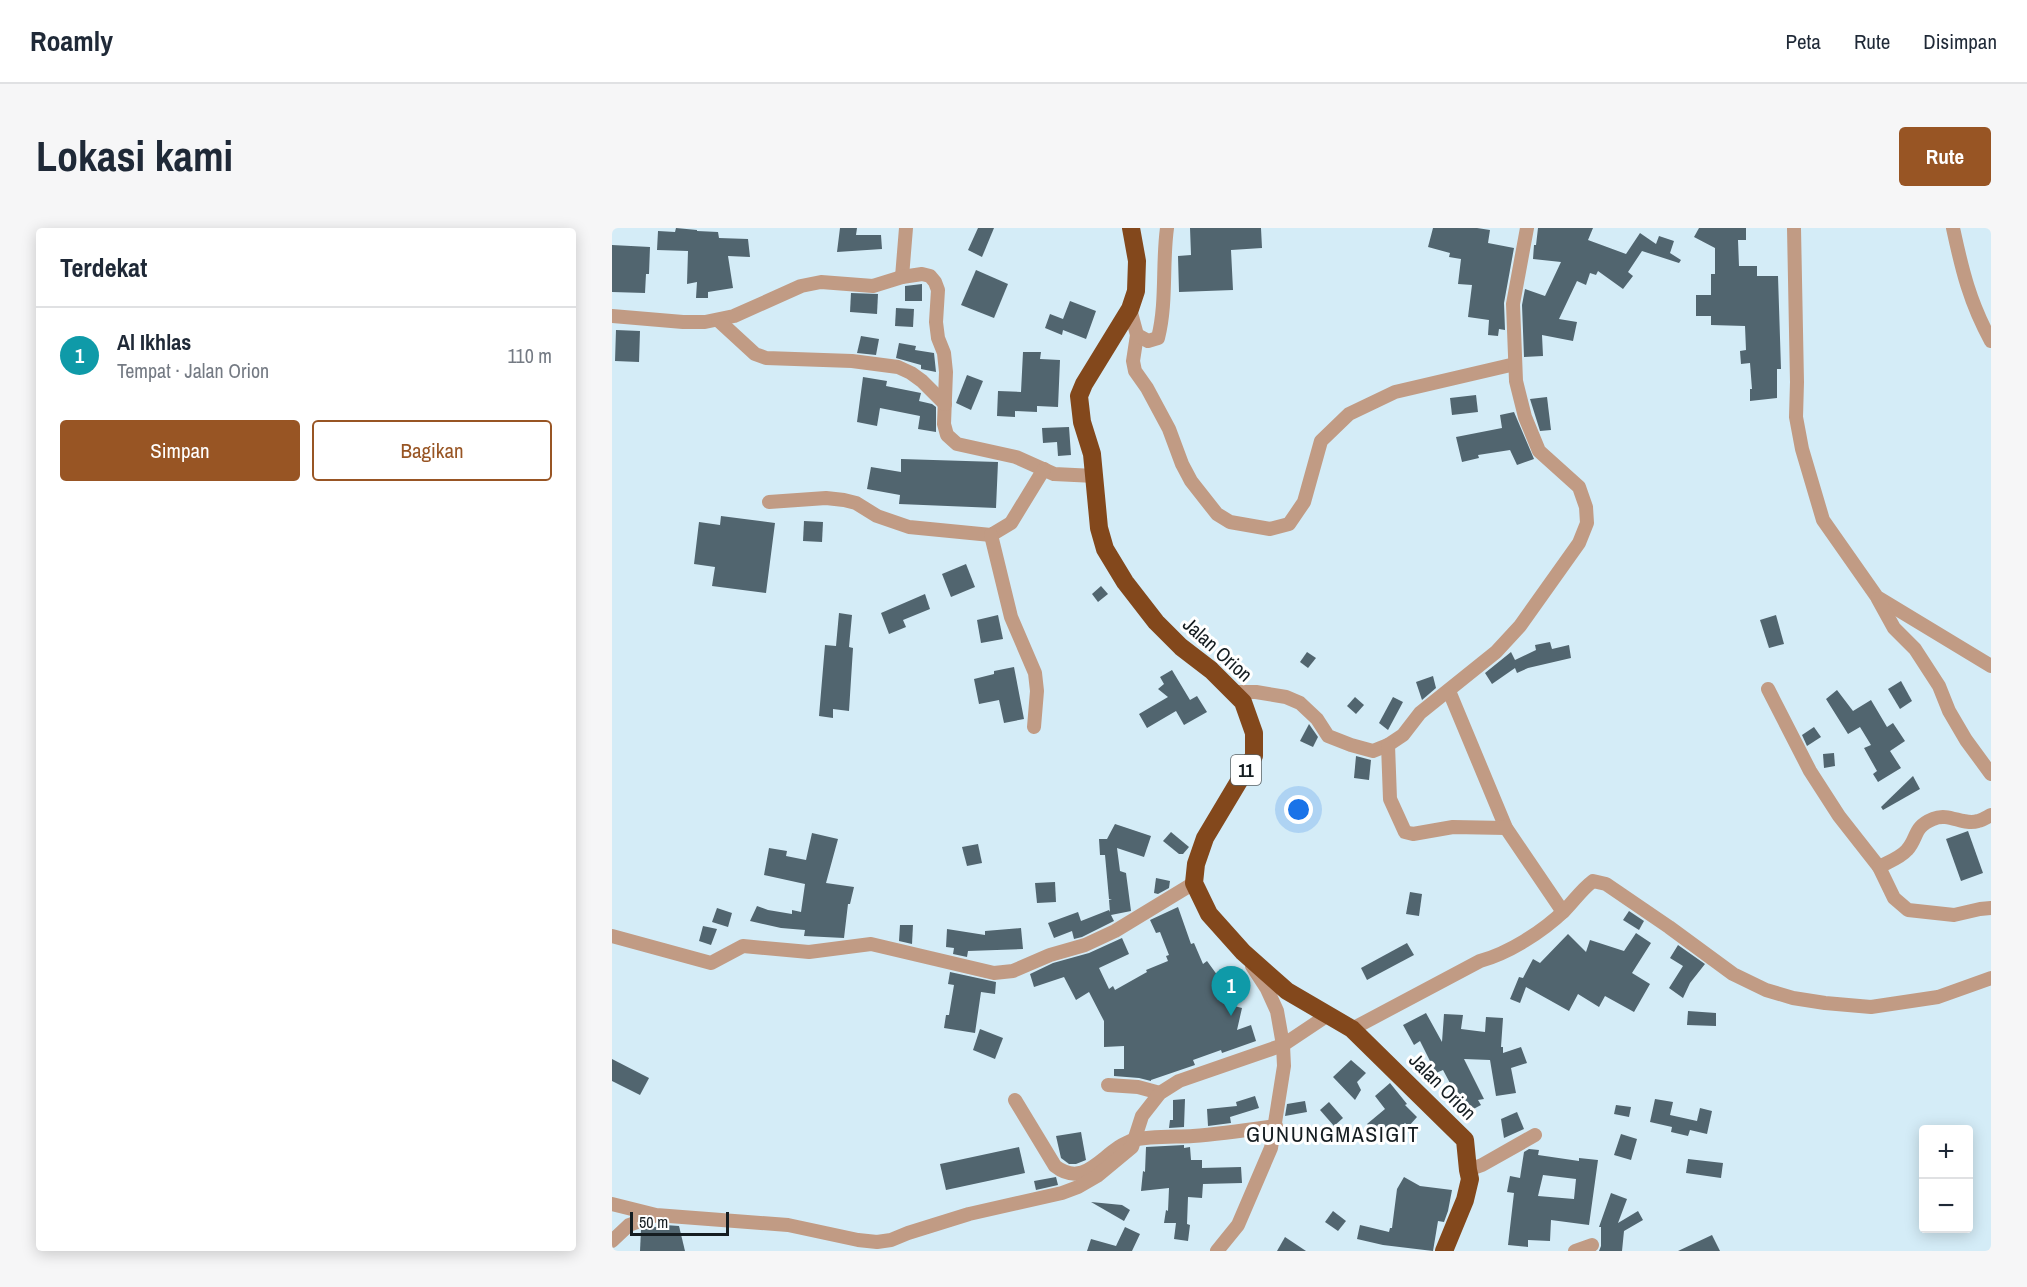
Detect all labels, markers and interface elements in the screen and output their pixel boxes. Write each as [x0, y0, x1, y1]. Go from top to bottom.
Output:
text: Roamly [30, 22, 113, 60]
text: Peta [1785, 27, 1821, 56]
text: Rute [1854, 27, 1890, 56]
text: Disimpan [1923, 27, 1997, 56]
button: Rute [1899, 127, 1991, 186]
text: Lokasi kami [36, 128, 233, 184]
text: Terdekat [60, 250, 147, 285]
text: Al Ikhlas [117, 327, 191, 357]
text: 1 [75, 342, 84, 369]
text: 110 m [508, 342, 552, 369]
text: Tempat · Jalan Orion [117, 357, 269, 384]
button: Simpan [60, 420, 300, 481]
button: Bagikan [312, 420, 552, 481]
street label: Jalan Orion [1177, 611, 1259, 687]
road number: 11 [1231, 755, 1261, 785]
your location [1284, 795, 1313, 824]
pin: 1 [1212, 966, 1250, 1016]
street label: Jalan Orion [1403, 1046, 1483, 1126]
district label: GUNUNGMASIGIT [1246, 1119, 1420, 1149]
map controls [1919, 1125, 1973, 1233]
button: + [1919, 1125, 1973, 1179]
button: − [1919, 1179, 1973, 1233]
scale bar [630, 1209, 729, 1236]
text: 50 m [639, 1211, 668, 1233]

